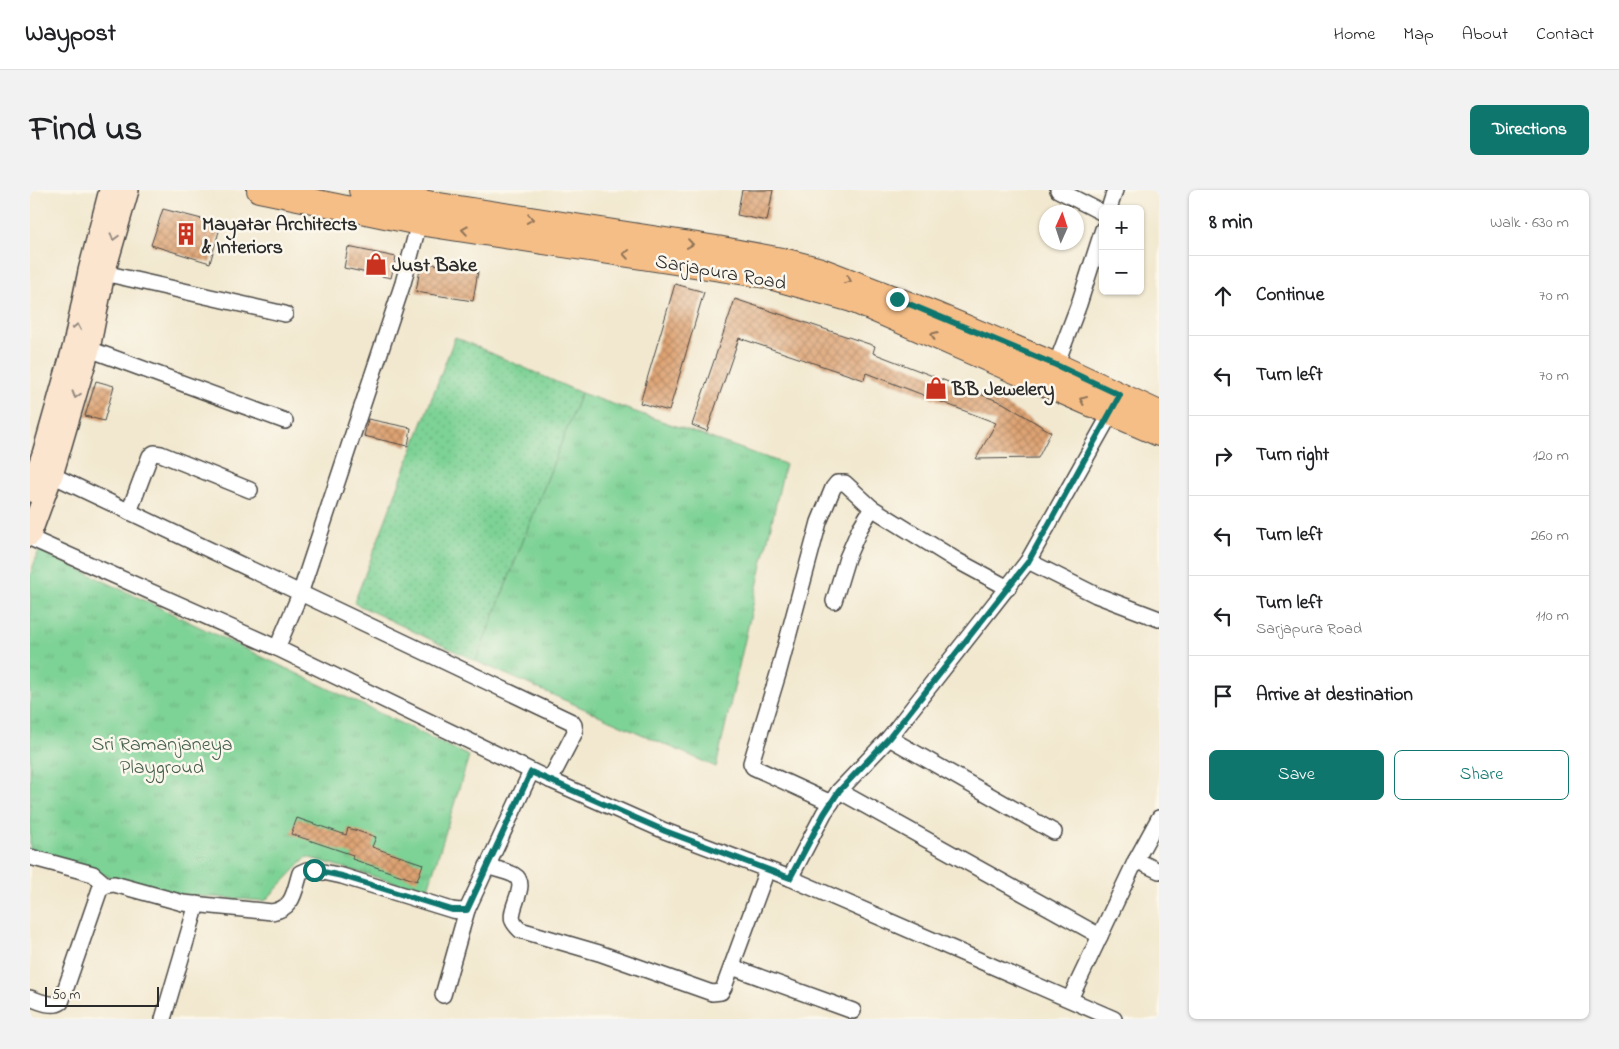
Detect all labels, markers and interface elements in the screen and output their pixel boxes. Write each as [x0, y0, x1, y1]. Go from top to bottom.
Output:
text: Waypost [25, 17, 116, 52]
text: Home [1334, 22, 1375, 48]
text: Map [1403, 22, 1434, 48]
text: About [1462, 22, 1508, 48]
text: Contact [1536, 22, 1594, 48]
text: Find us [30, 105, 142, 156]
button: Directions [1470, 105, 1589, 155]
north arrow [1039, 205, 1084, 250]
map controls [1099, 205, 1144, 295]
button: + [1099, 205, 1144, 250]
text: 8 min [1209, 208, 1253, 238]
place label: Mayatar Architects & Interiors [201, 211, 358, 263]
text: Walk · 630 m [1490, 211, 1569, 235]
one-way arrow [526, 213, 534, 223]
building icon: Mayatar Architects & Interiors [173, 221, 199, 247]
one-way arrow [461, 225, 469, 236]
one-way arrow [110, 232, 120, 240]
one-way arrow [687, 238, 695, 249]
street label: Sarjapura Road [653, 248, 788, 299]
one-way arrow [621, 250, 630, 260]
button: − [1099, 250, 1144, 295]
shop icon: Just Bake [363, 251, 389, 277]
place label: Just Bake [392, 252, 478, 281]
one-way arrow [844, 274, 852, 284]
icon: ahead [1209, 282, 1237, 310]
text: Continue [1256, 282, 1324, 309]
text: 70 m [1539, 284, 1569, 308]
route end [886, 288, 909, 311]
one-way arrow [72, 323, 82, 332]
one-way arrow [930, 330, 939, 341]
icon: left [1209, 362, 1237, 390]
text: Turn left [1256, 362, 1323, 389]
text: 70 m [1539, 364, 1569, 388]
shop icon: BB Jewelery [923, 375, 949, 401]
place label: BB Jewelery [951, 376, 1054, 406]
one-way arrow [71, 390, 81, 398]
one-way arrow [1079, 395, 1088, 406]
icon: right [1209, 442, 1237, 470]
text: Turn right [1256, 442, 1329, 469]
text: 120 m [1533, 444, 1569, 468]
icon: left [1209, 522, 1237, 550]
text: Turn left [1256, 522, 1323, 549]
text: 260 m [1531, 524, 1569, 548]
text: Turn left [1256, 590, 1323, 617]
icon: left [1209, 602, 1237, 630]
text: 110 m [1535, 604, 1569, 628]
text: Sarjapura Road [1256, 617, 1362, 641]
icon: arrive [1209, 682, 1237, 710]
text: Arrive at destination [1256, 682, 1413, 709]
park label: Sri Ramanjaneya Playgroud [91, 731, 233, 784]
button: Save [1209, 750, 1384, 800]
button: Share [1394, 750, 1569, 800]
route start [303, 859, 326, 882]
scale bar [45, 984, 159, 1007]
text: 50 m [52, 985, 80, 1006]

